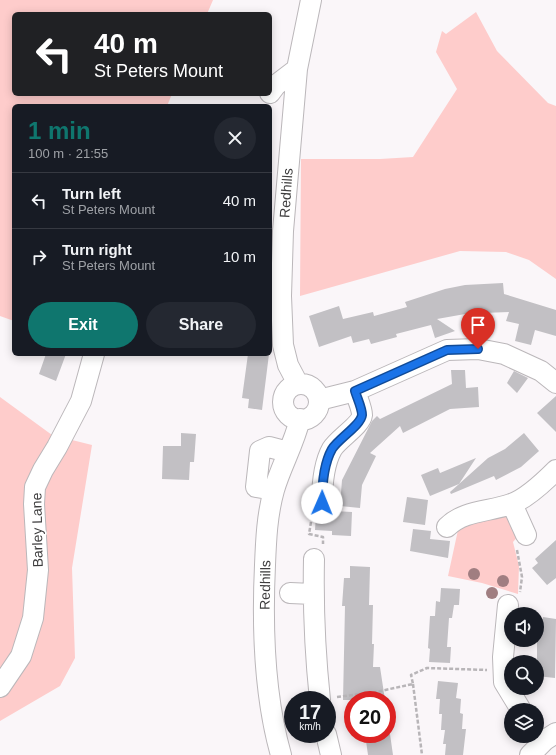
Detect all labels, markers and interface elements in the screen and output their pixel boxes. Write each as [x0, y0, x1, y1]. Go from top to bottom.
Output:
icon: left [28, 28, 80, 80]
text: 40 m [94, 28, 158, 59]
text: St Peters Mount [94, 61, 223, 81]
text: 1 min [28, 117, 91, 144]
button: close [214, 117, 256, 159]
text: 100 m · 21:55 [28, 146, 108, 161]
street label: Redhills [276, 168, 296, 218]
text: Turn left [62, 185, 121, 202]
icon: left [28, 190, 50, 212]
text: 40 m [223, 192, 256, 209]
text: St Peters Mount [62, 202, 155, 217]
text: Turn right [62, 241, 132, 258]
icon: right [28, 246, 50, 268]
text: 10 m [223, 248, 256, 265]
text: St Peters Mount [62, 258, 155, 273]
button: Exit [28, 302, 138, 348]
button: Share [146, 302, 256, 348]
pin [461, 308, 495, 349]
icon: arrive [467, 314, 489, 336]
position arrow [301, 482, 343, 524]
street label: Barley Lane [28, 492, 46, 567]
street label: Redhills [257, 560, 273, 610]
map controls [504, 607, 544, 743]
button: sound [504, 607, 544, 647]
button: search [504, 655, 544, 695]
speed limit sign: 20 [344, 691, 396, 743]
text: 17 [299, 701, 321, 723]
button: layers [504, 703, 544, 743]
text: km/h [299, 721, 321, 732]

